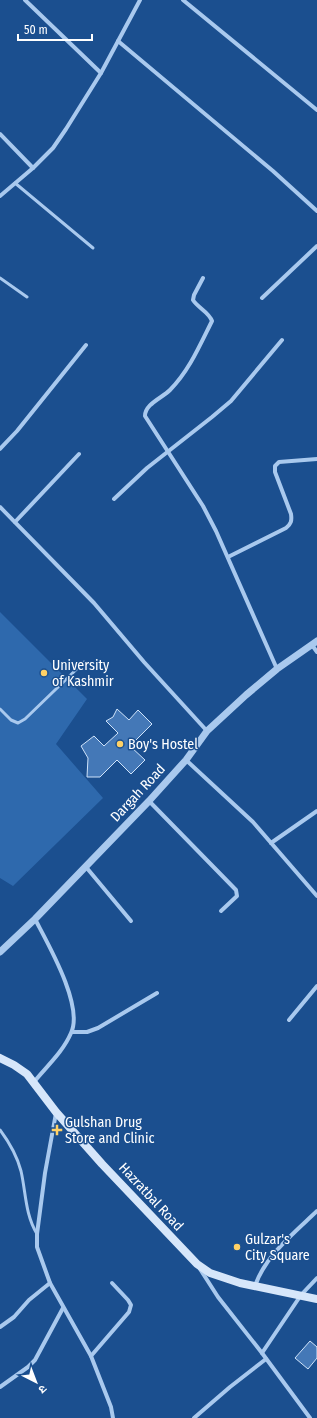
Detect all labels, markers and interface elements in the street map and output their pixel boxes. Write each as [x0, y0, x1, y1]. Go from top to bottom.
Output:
scale bar [18, 16, 92, 42]
text: 50 m [24, 23, 48, 37]
place label: University of Kashmir [52, 657, 114, 690]
marker: University of Kashmir [39, 668, 49, 678]
place label: Boy's Hostel [128, 736, 198, 753]
marker: Boy's Hostel [115, 739, 125, 749]
street label: Dargah Road [107, 761, 169, 825]
place label: Gulshan Drug Store and Clinic [65, 1114, 155, 1147]
marker: Gulshan Drug Store and Clinic [52, 1125, 62, 1135]
street label: Hazratbal Road [115, 1159, 187, 1235]
place label: Gulzar's City Square [245, 1231, 310, 1264]
marker: Gulzar's City Square [232, 1242, 242, 1252]
north arrow [16, 1362, 56, 1402]
text: उ [35, 1382, 49, 1396]

